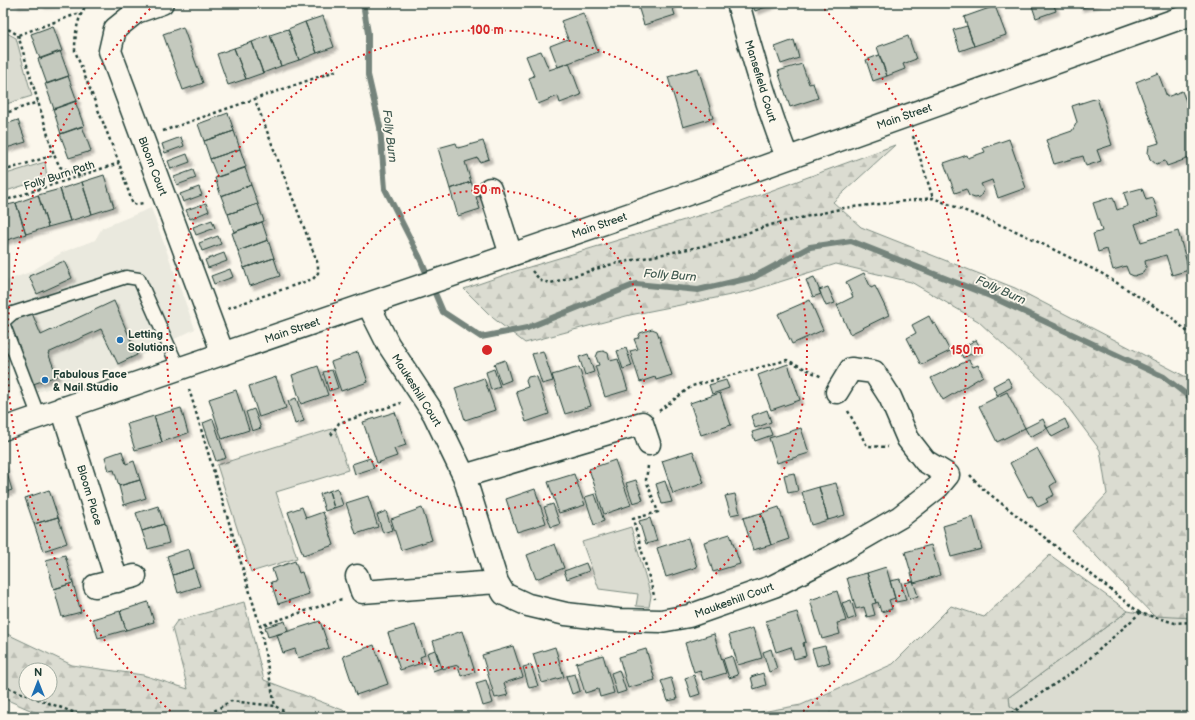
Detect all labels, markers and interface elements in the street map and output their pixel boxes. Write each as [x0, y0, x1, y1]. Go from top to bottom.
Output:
text: 100 m [470, 23, 504, 38]
street label: Mansefield Court [742, 39, 779, 124]
street label: Main Street [875, 101, 934, 132]
water label: Folly Burn [379, 109, 400, 164]
street label: Bloom Court [135, 135, 170, 198]
street label: Folly Burn Path [22, 158, 96, 193]
text: 50 m [473, 183, 501, 198]
street label: Main Street [570, 210, 629, 241]
water label: Folly Burn [643, 266, 697, 285]
water label: Folly Burn [973, 273, 1028, 308]
street label: Main Street [263, 315, 322, 346]
place label: Letting Solutions [128, 328, 175, 354]
marker: Letting Solutions [115, 335, 125, 345]
centre of rings [480, 343, 494, 357]
text: 150 m [951, 343, 983, 358]
street label: Maukeshill Court [389, 352, 444, 429]
place label: Fabulous Face & Nail Studio [53, 368, 127, 394]
marker: Fabulous Face & Nail Studio [40, 375, 50, 385]
street label: Bloom Place [74, 463, 105, 527]
street label: Maukeshill Court [693, 580, 776, 621]
north arrow [18, 662, 58, 702]
text: N [34, 666, 42, 679]

